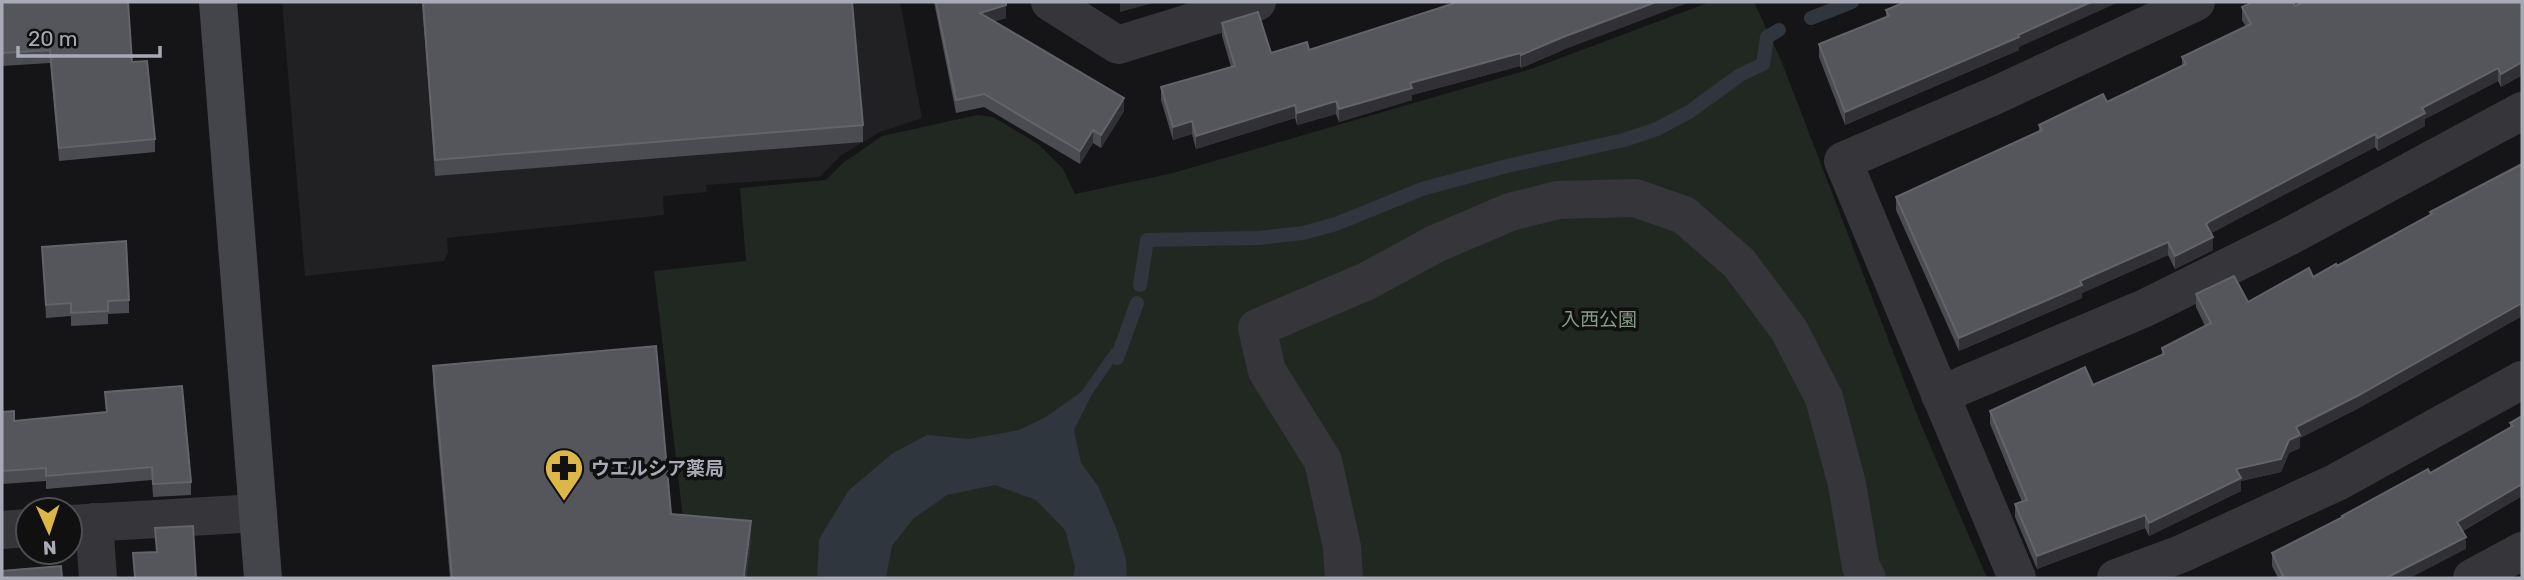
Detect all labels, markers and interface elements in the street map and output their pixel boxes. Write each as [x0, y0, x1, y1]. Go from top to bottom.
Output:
scale bar [18, 14, 159, 58]
text: 20 m [28, 26, 77, 51]
park label: 入西公園 [1561, 308, 1637, 331]
pharmacy icon: ウエルシア薬局 [543, 447, 585, 502]
place label: ウエルシア薬局 [591, 457, 724, 480]
north arrow [14, 496, 84, 566]
text: N [42, 536, 57, 559]

